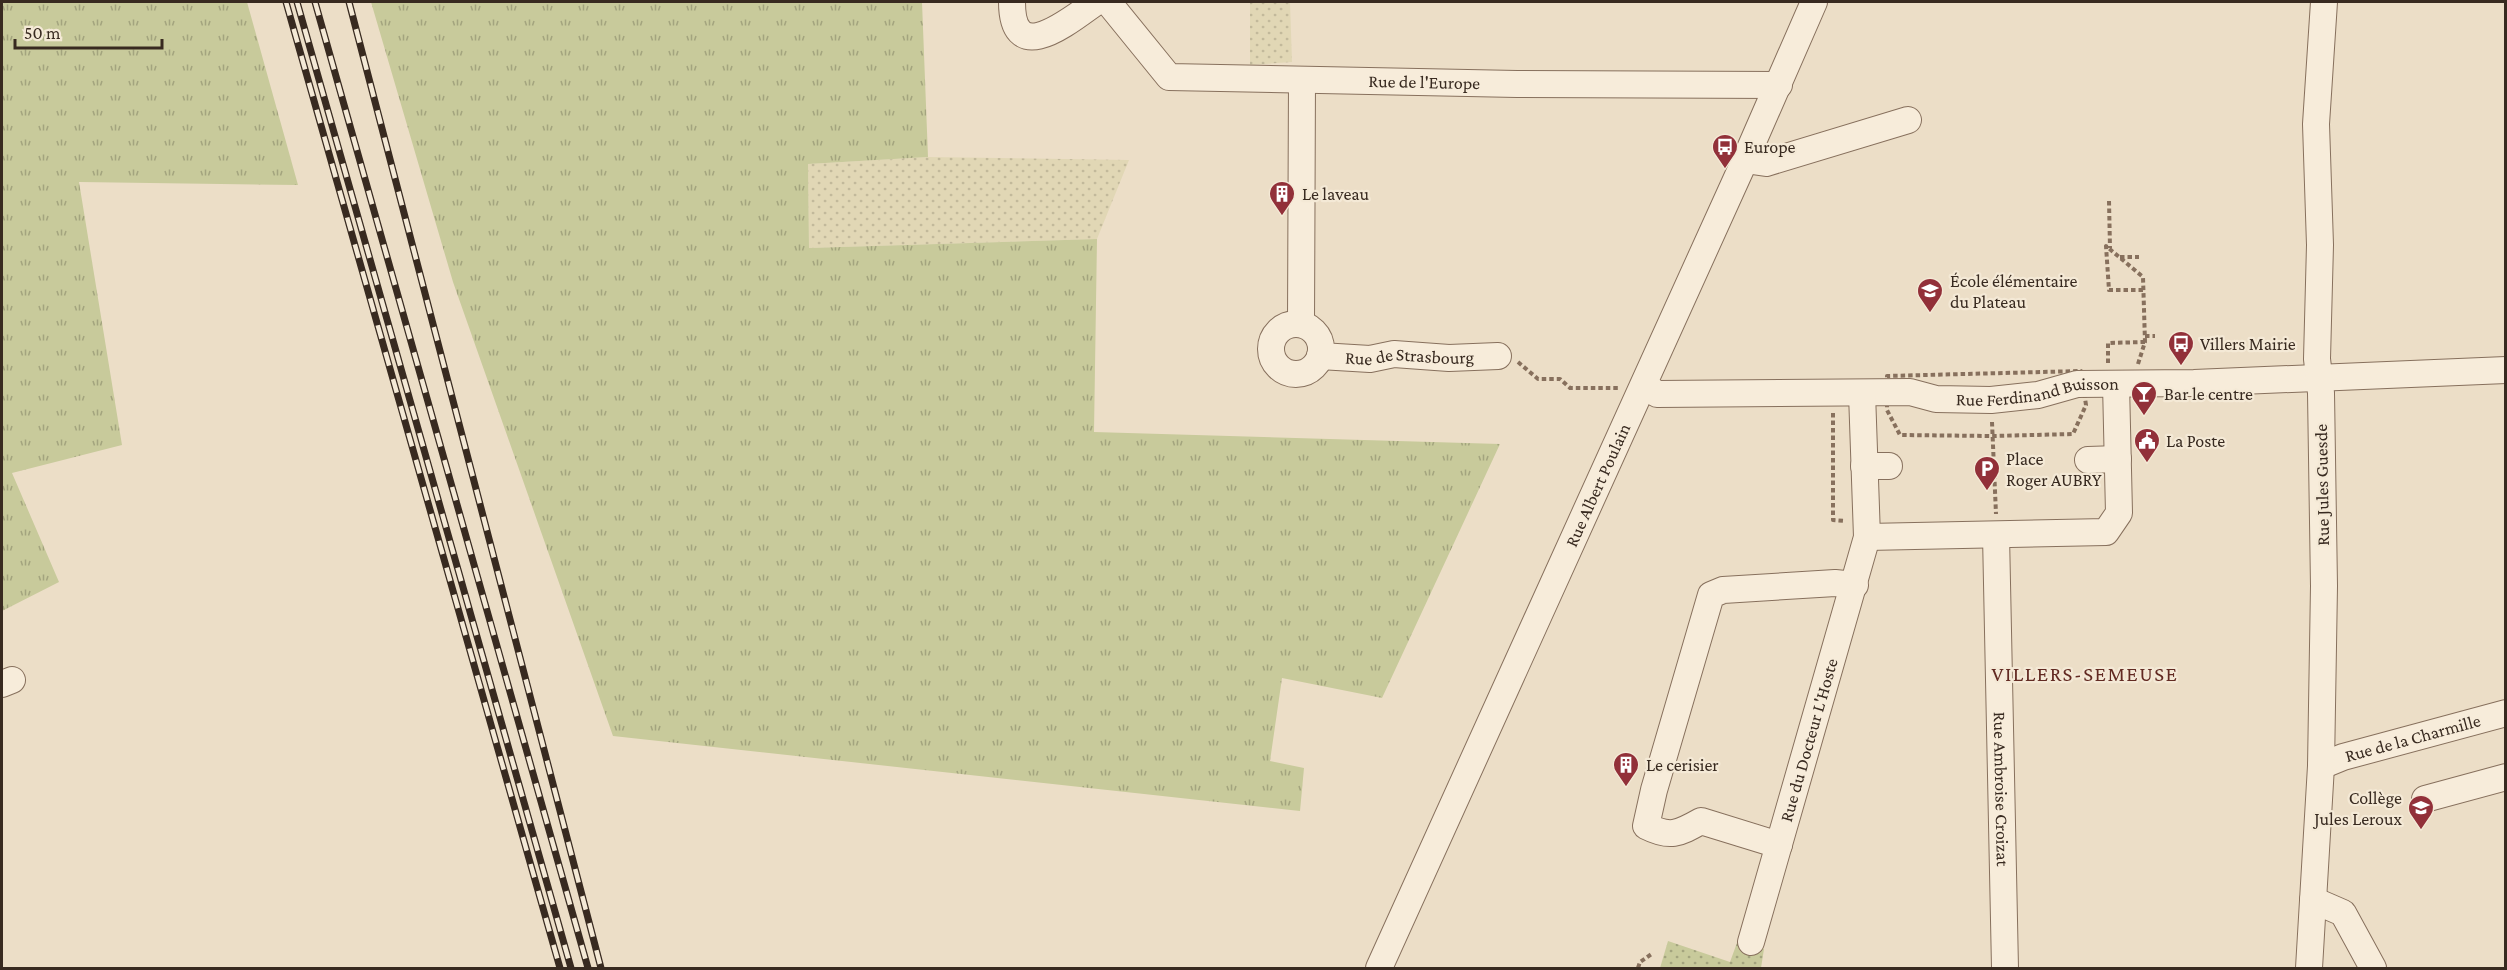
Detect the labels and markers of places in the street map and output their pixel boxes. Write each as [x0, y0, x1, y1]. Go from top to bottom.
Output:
bus stop icon: Europe [1710, 132, 1740, 170]
place label: Europe [1744, 137, 1796, 157]
building icon: Le laveau [1267, 179, 1297, 217]
place label: Le laveau [1302, 184, 1370, 204]
place label: École élémentaire du Plateau [1950, 271, 2078, 312]
school or university icon: École élémentaire du Plateau [1915, 276, 1945, 314]
bus stop icon: Villers Mairie [2166, 329, 2196, 367]
place label: Villers Mairie [2200, 334, 2296, 354]
bar icon: Bar le centre [2129, 379, 2159, 417]
place label: Bar le centre [2164, 384, 2253, 404]
public building icon: La Poste [2132, 426, 2162, 464]
place label: La Poste [2166, 431, 2225, 451]
place label: Place Roger AUBRY [2006, 449, 2102, 490]
parking icon: Place Roger AUBRY [1972, 454, 2002, 492]
building icon: Le cerisier [1611, 750, 1641, 788]
place label: Le cerisier [1646, 755, 1719, 775]
place label: Collège Jules Leroux [2312, 788, 2403, 829]
school or university icon: Collège Jules Leroux [2406, 793, 2436, 831]

